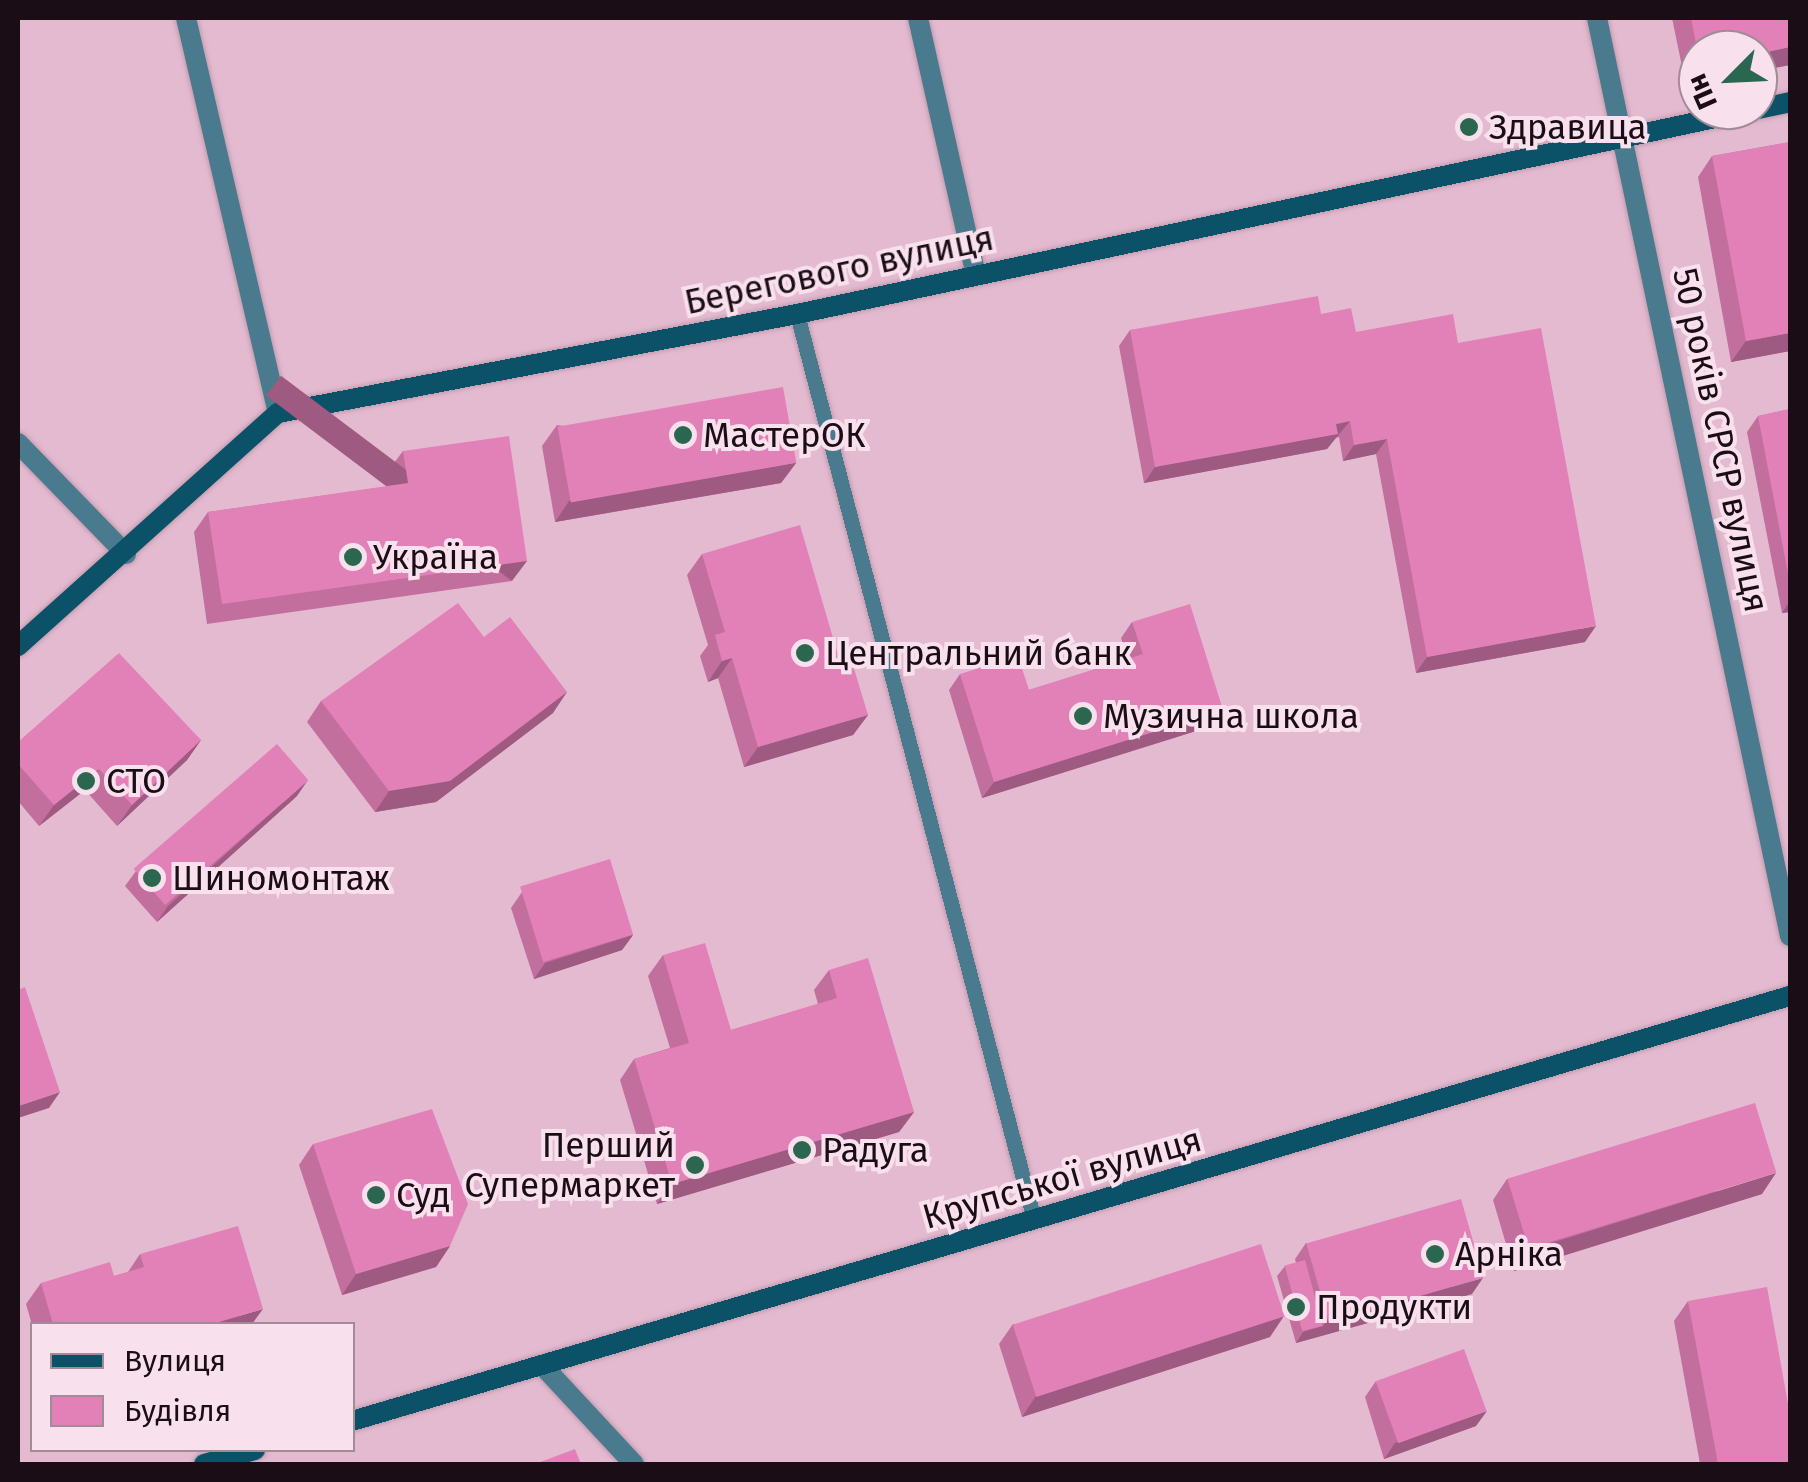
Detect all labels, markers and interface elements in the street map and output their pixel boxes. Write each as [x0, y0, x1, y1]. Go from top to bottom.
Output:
north arrow [1678, 30, 1778, 130]
text: Пн [1680, 69, 1724, 114]
place label: Здравица [1489, 106, 1646, 148]
marker: Здравица [1458, 116, 1480, 138]
street label: Берегового вулиця [681, 217, 997, 323]
street label: 50 років СРСР вулиця [1664, 264, 1778, 616]
place label: МастерОК [703, 414, 866, 456]
marker: МастерОК [672, 424, 694, 446]
place label: Україна [373, 536, 498, 578]
marker: Україна [342, 546, 364, 568]
place label: Центральний банк [825, 632, 1131, 674]
marker: Центральний банк [794, 642, 816, 664]
place label: Музична школа [1103, 695, 1359, 737]
marker: Музична школа [1072, 705, 1094, 727]
place label: СТО [106, 760, 166, 802]
marker: СТО [75, 770, 97, 792]
place label: Шиномонтаж [172, 857, 390, 899]
marker: Шиномонтаж [141, 867, 163, 889]
street label: Крупської вулиця [918, 1118, 1206, 1238]
place label: Перший Супермаркет [464, 1124, 675, 1206]
place label: Радуга [822, 1129, 929, 1171]
marker: Радуга [791, 1139, 813, 1161]
marker: Перший Супермаркет [684, 1154, 706, 1176]
place label: Суд [396, 1174, 450, 1216]
marker: Суд [365, 1184, 387, 1206]
place label: Арніка [1455, 1233, 1563, 1275]
marker: Арніка [1424, 1243, 1446, 1265]
place label: Продукти [1316, 1286, 1472, 1328]
marker: Продукти [1285, 1296, 1307, 1318]
legend [30, 1322, 355, 1452]
text: Вулиця [124, 1343, 226, 1379]
text: Будівля [124, 1393, 231, 1429]

